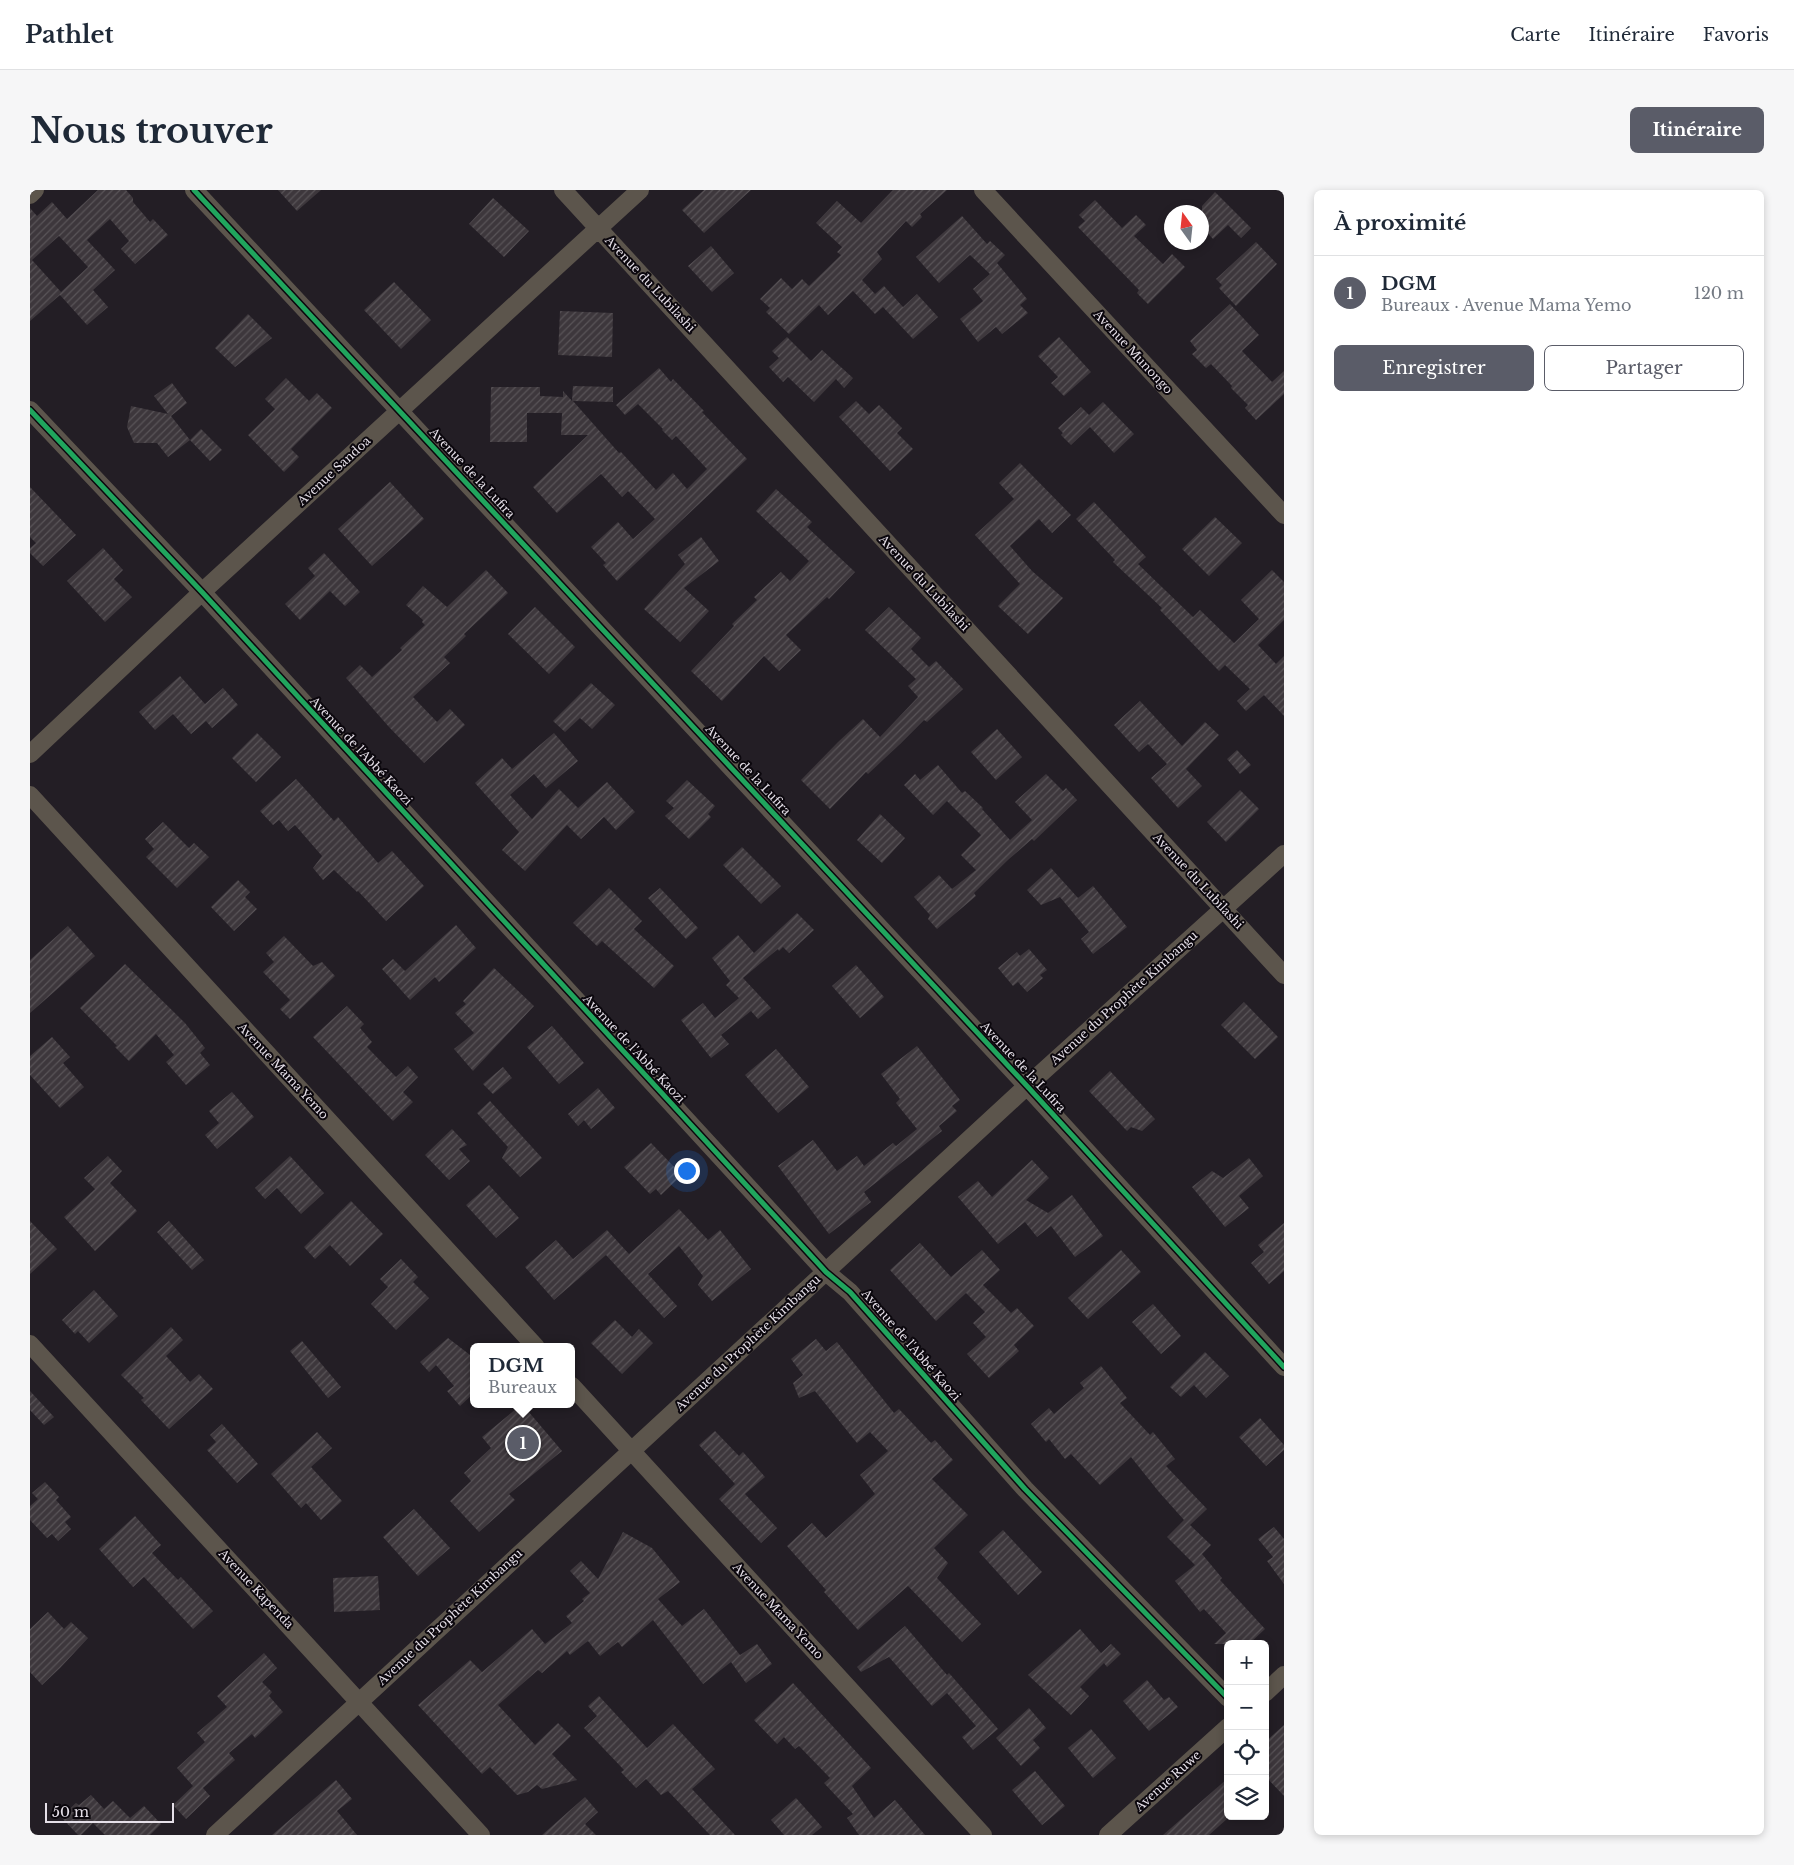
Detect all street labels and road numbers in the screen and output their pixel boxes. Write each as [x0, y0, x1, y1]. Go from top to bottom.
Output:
street label: Avenue du Lubilashi [601, 232, 699, 335]
street label: Avenue Munongo [1090, 306, 1176, 397]
street label: Avenue de la Lufira [426, 424, 518, 521]
street label: Avenue Sandoa [293, 433, 374, 509]
street label: Avenue du Lubilashi [875, 531, 973, 634]
street label: Avenue de l'Abbé Kaozi [306, 693, 416, 808]
street label: Avenue de la Lufira [702, 721, 794, 818]
street label: Avenue du Lubilashi [1149, 829, 1247, 932]
street label: Avenue du Prophète Kimbangu [1046, 928, 1200, 1068]
street label: Avenue de l'Abbé Kaozi [579, 991, 689, 1106]
street label: Avenue de la Lufira [977, 1018, 1069, 1115]
street label: Avenue Mama Yemo [234, 1019, 332, 1122]
street label: Avenue du Prophète Kimbangu [671, 1271, 823, 1415]
street label: Avenue de l'Abbé Kaozi [858, 1285, 964, 1404]
street label: Avenue Kapenda [215, 1545, 297, 1632]
street label: Avenue du Prophète Kimbangu [373, 1545, 525, 1689]
street label: Avenue Mama Yemo [729, 1559, 827, 1662]
street label: Avenue Ruwe [1131, 1747, 1204, 1815]

